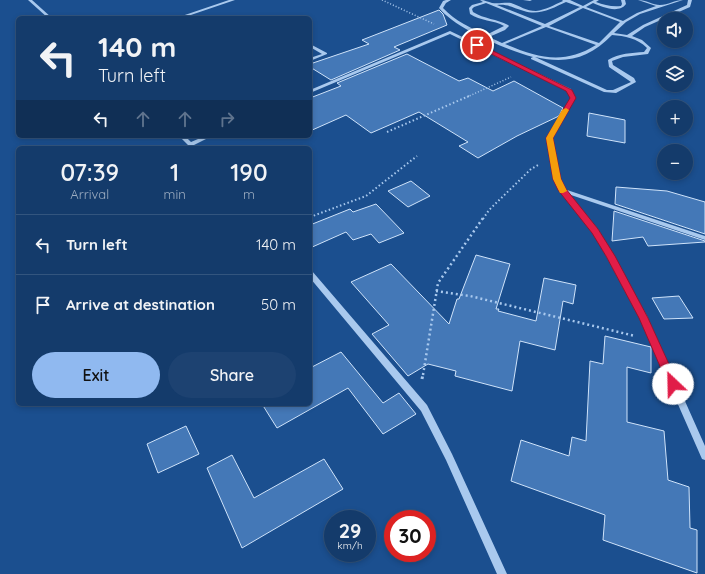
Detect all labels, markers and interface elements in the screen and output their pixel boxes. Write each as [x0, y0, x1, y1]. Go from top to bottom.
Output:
map controls [657, 12, 693, 180]
button: sound [657, 12, 693, 48]
pin [460, 28, 494, 62]
text: 140 m [98, 29, 176, 64]
icon: left [32, 32, 84, 84]
icon: arrive [466, 34, 488, 56]
button: layers [657, 56, 693, 92]
text: Turn left [98, 64, 166, 87]
button: + [657, 100, 693, 136]
icon: left [90, 108, 112, 130]
icon: ahead [132, 108, 154, 130]
icon: ahead [174, 108, 196, 130]
icon: right [216, 108, 238, 130]
button: − [657, 144, 693, 180]
text: 07:39 [60, 157, 119, 187]
text: 1 [170, 157, 179, 187]
text: 190 [230, 157, 268, 187]
text: Arrival [70, 186, 109, 202]
text: min [164, 186, 186, 202]
text: m [243, 186, 255, 202]
icon: left [32, 234, 54, 256]
text: Turn left [66, 235, 128, 254]
text: 140 m [256, 235, 296, 254]
icon: arrive [32, 294, 54, 316]
text: Arrive at destination [66, 295, 215, 314]
text: 50 m [261, 295, 296, 314]
button: Exit [32, 352, 160, 398]
button: Share [168, 352, 296, 398]
position arrow [652, 363, 694, 405]
speed limit sign: 30 [384, 510, 436, 562]
text: 29 [339, 518, 361, 543]
text: km/h [337, 539, 363, 552]

